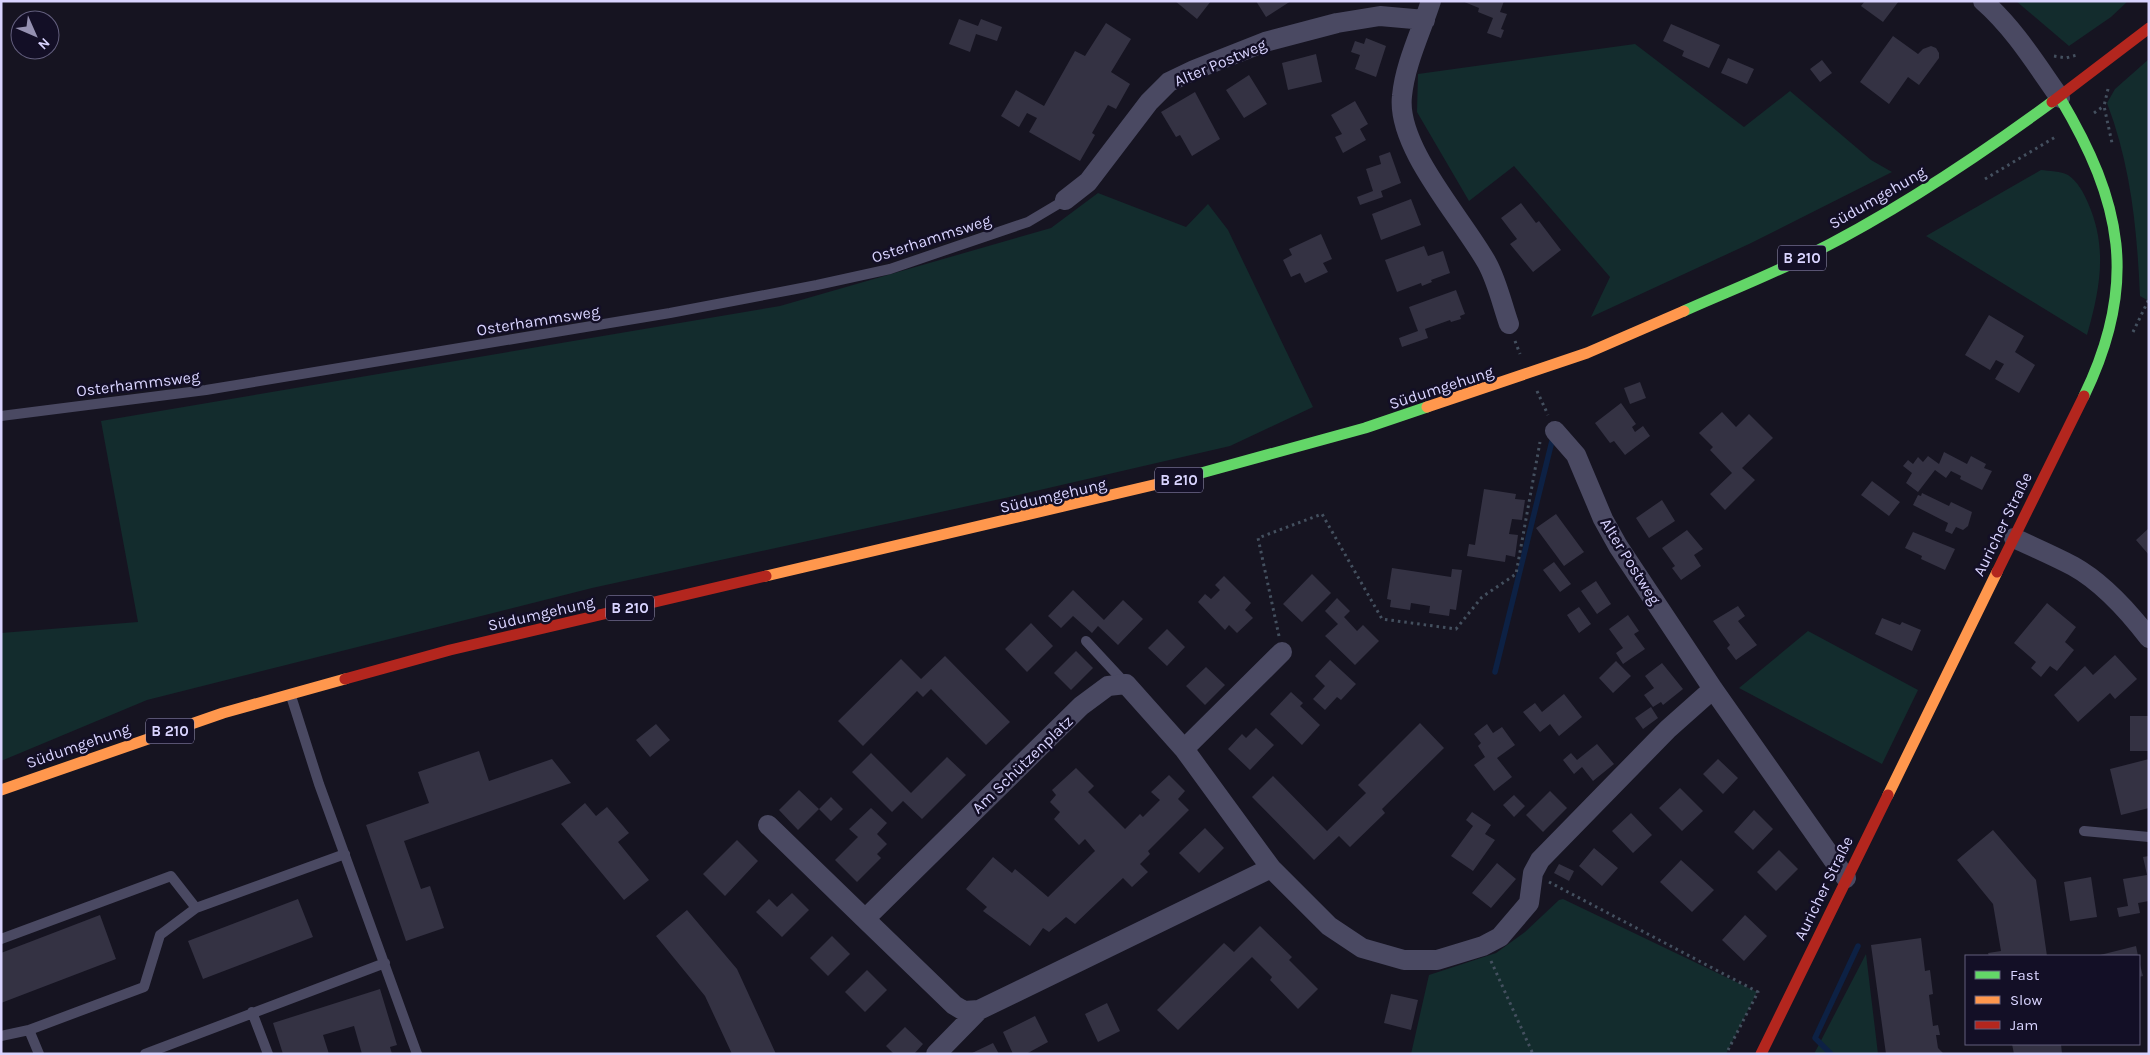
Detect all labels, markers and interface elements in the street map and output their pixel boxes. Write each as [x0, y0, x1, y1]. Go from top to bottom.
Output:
north arrow [10, 10, 60, 60]
text: N [34, 34, 53, 53]
street label: Alter Postweg [1171, 34, 1269, 90]
street label: Südumgehung [1825, 162, 1929, 233]
street label: Osterhammsweg [869, 210, 993, 267]
road number: B 210 [1778, 246, 1826, 270]
street label: Osterhammsweg [475, 301, 601, 340]
street label: Südumgehung [1386, 362, 1496, 413]
street label: Osterhammsweg [75, 366, 201, 401]
road number: B 210 [1155, 468, 1203, 492]
street label: Auricher Straße [1969, 469, 2036, 579]
street label: Südumgehung [998, 474, 1108, 517]
street label: Alter Postweg [1596, 515, 1665, 608]
street label: Südumgehung [486, 592, 596, 635]
road number: B 210 [606, 596, 654, 620]
street label: Am Schützenplatz [968, 711, 1077, 817]
road number: B 210 [146, 718, 194, 744]
street label: Südumgehung [24, 719, 133, 772]
street label: Auricher Straße [1790, 833, 1857, 943]
legend [1965, 955, 2140, 1045]
text: Fast [2010, 966, 2040, 984]
text: Slow [2010, 991, 2042, 1009]
text: Jam [2010, 1016, 2038, 1034]

